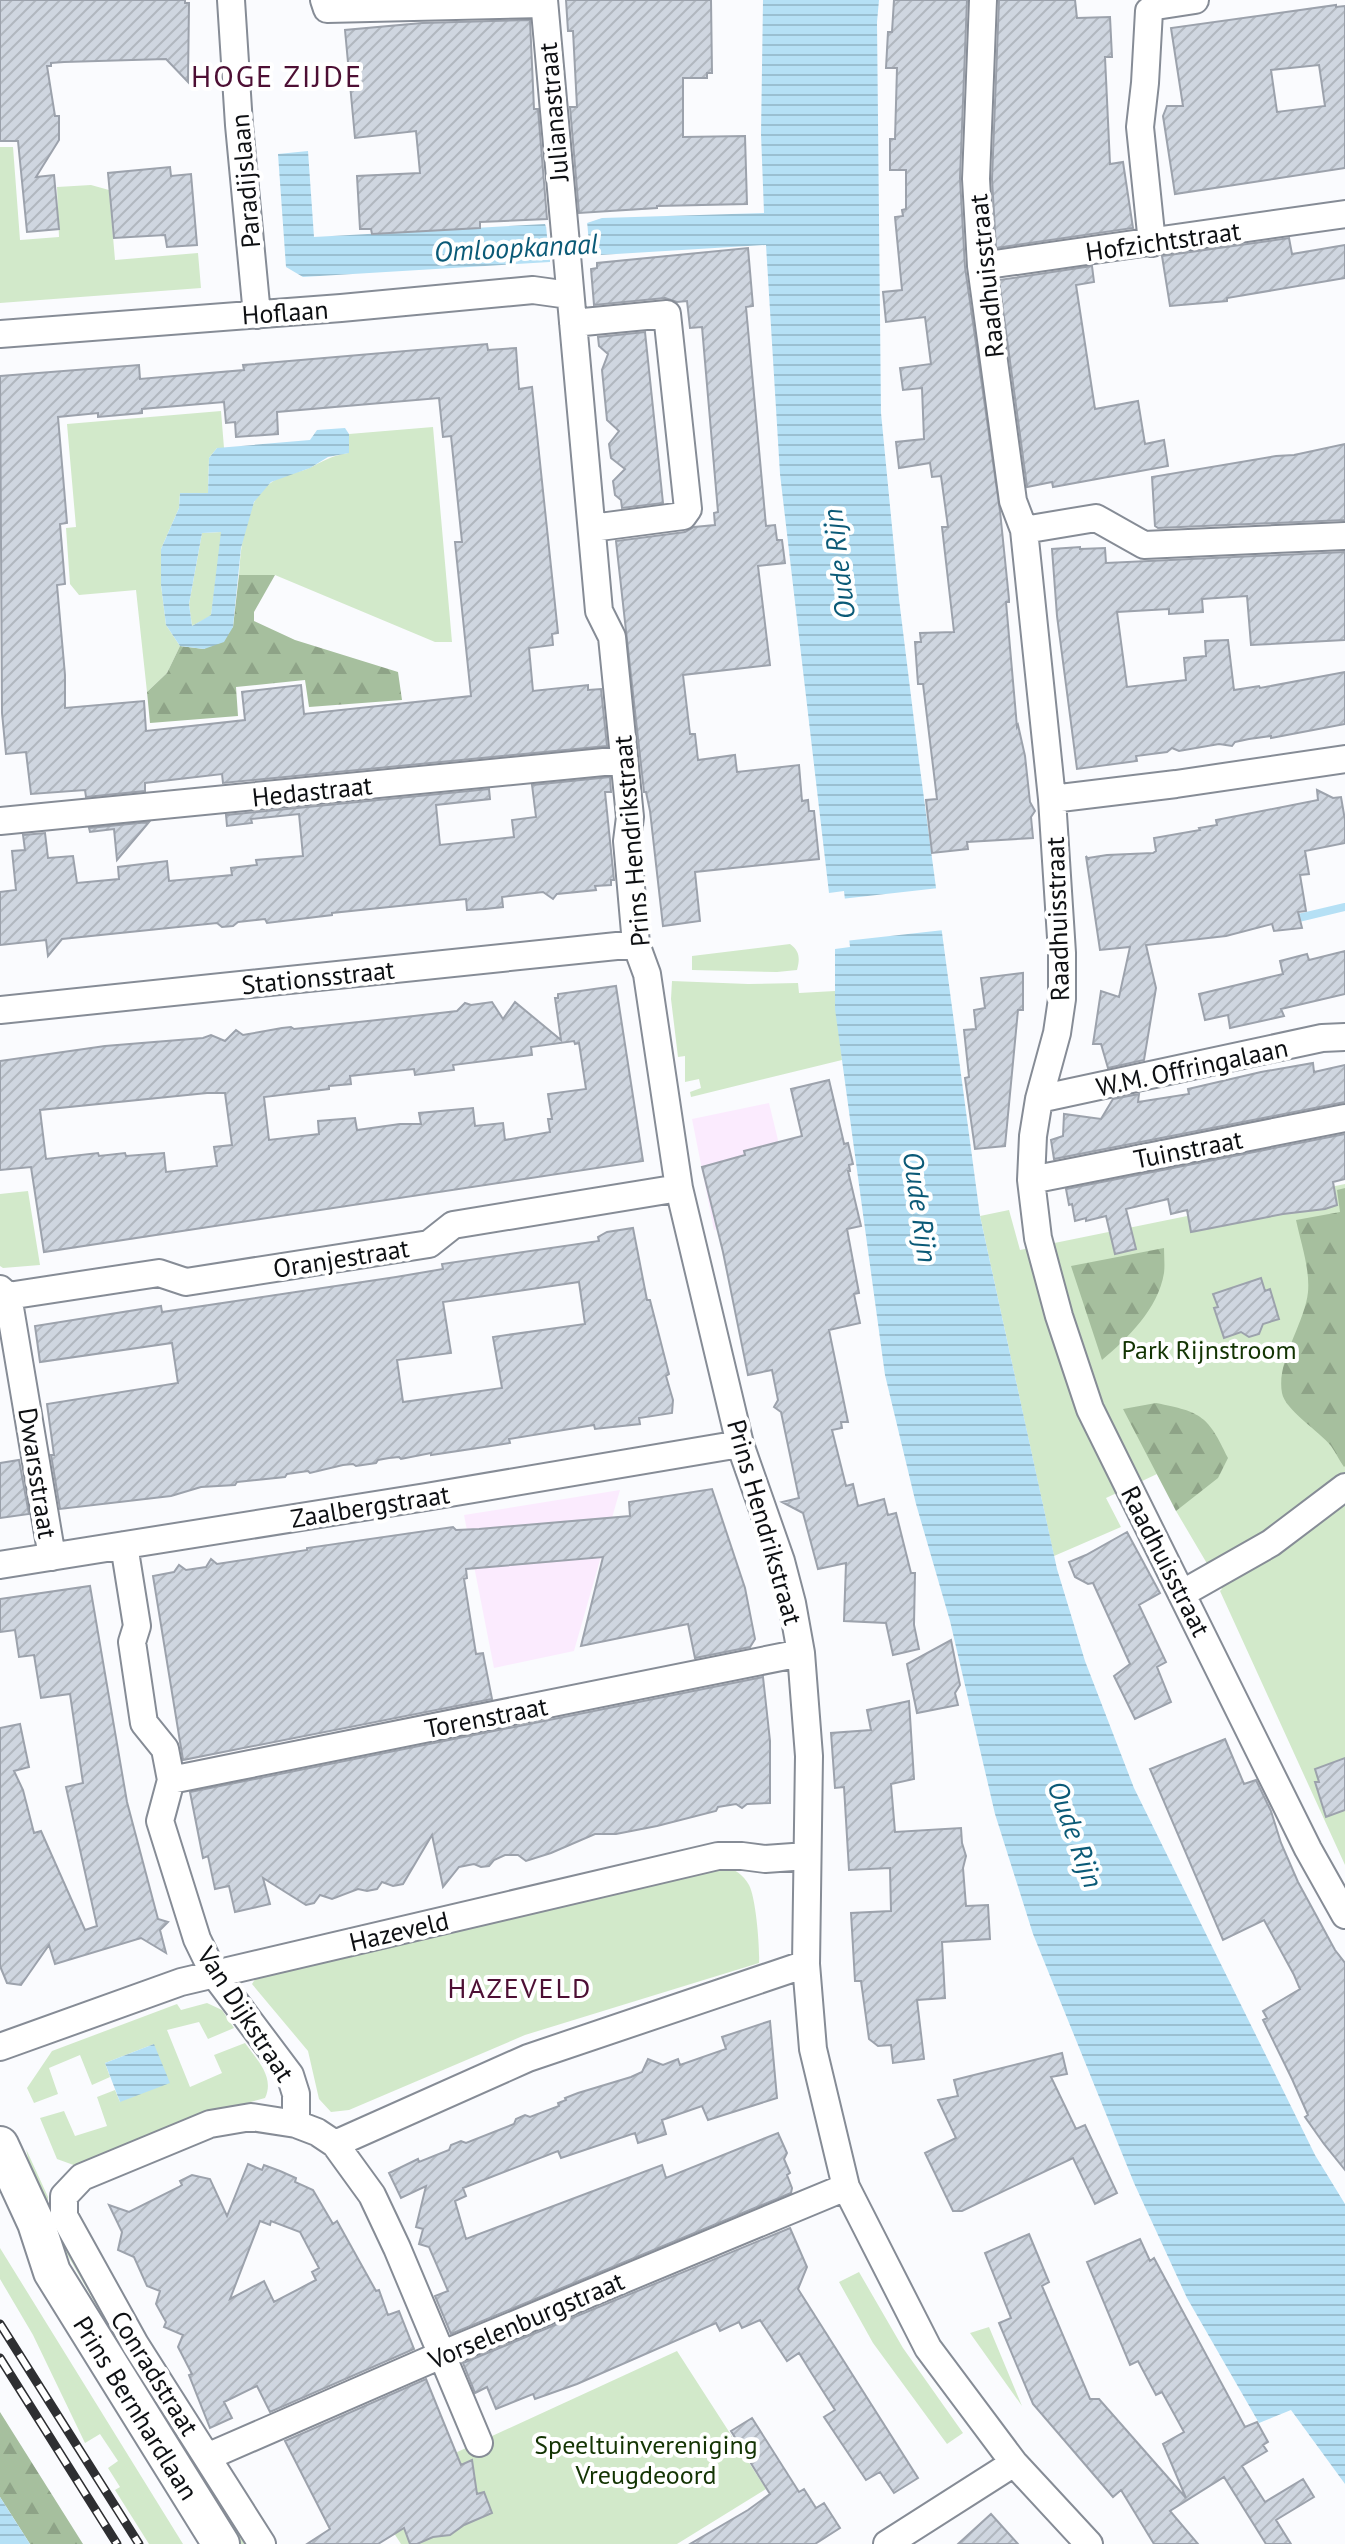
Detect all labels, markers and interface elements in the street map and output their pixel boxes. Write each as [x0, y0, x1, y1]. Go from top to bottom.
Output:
street label: Julianastraat [530, 41, 576, 184]
district label: HOGE ZIJDE [191, 56, 363, 95]
street label: Paradijslaan [223, 112, 267, 250]
street label: Raadhuisstraat [961, 192, 1011, 359]
street label: Hofzichtstraat [1083, 214, 1243, 268]
water label: Omloopkanaal [433, 224, 599, 270]
street label: Hoflaan [241, 293, 329, 331]
water label: Oude Rijn [813, 506, 863, 622]
street label: Prins Hendrikstraat [605, 734, 657, 948]
street label: Hedastraat [250, 768, 374, 814]
street label: Raadhuisstraat [1038, 836, 1076, 1002]
street label: Stationsstraat [240, 953, 396, 1001]
street label: W.M. Offringalaan [1093, 1031, 1291, 1103]
street label: Tuinstraat [1131, 1122, 1245, 1176]
water label: Oude Rijn [895, 1149, 947, 1265]
street label: Oranjestraat [271, 1231, 411, 1285]
park label: Park Rijnstroom [1121, 1333, 1297, 1366]
street label: Dwarsstraat [11, 1405, 65, 1541]
street label: Prins Hendrikstraat [720, 1416, 810, 1629]
street label: Zaalbergstraat [288, 1477, 452, 1535]
street label: Raadhuisstraat [1114, 1480, 1218, 1642]
street label: Torenstraat [422, 1689, 550, 1745]
water label: Oude Rijn [1040, 1775, 1112, 1893]
street label: Hazeveld [346, 1904, 452, 1958]
street label: Van Dijkstraat [190, 1940, 302, 2088]
district label: HAZEVELD [448, 1969, 592, 2006]
street label: Vorselenburgstraat [422, 2264, 629, 2376]
street label: Conradstraat [104, 2304, 206, 2442]
street label: Prins Bernhardlaan [66, 2310, 206, 2506]
park label: Speeltuinvereniging Vreugdeoord [534, 2428, 758, 2491]

